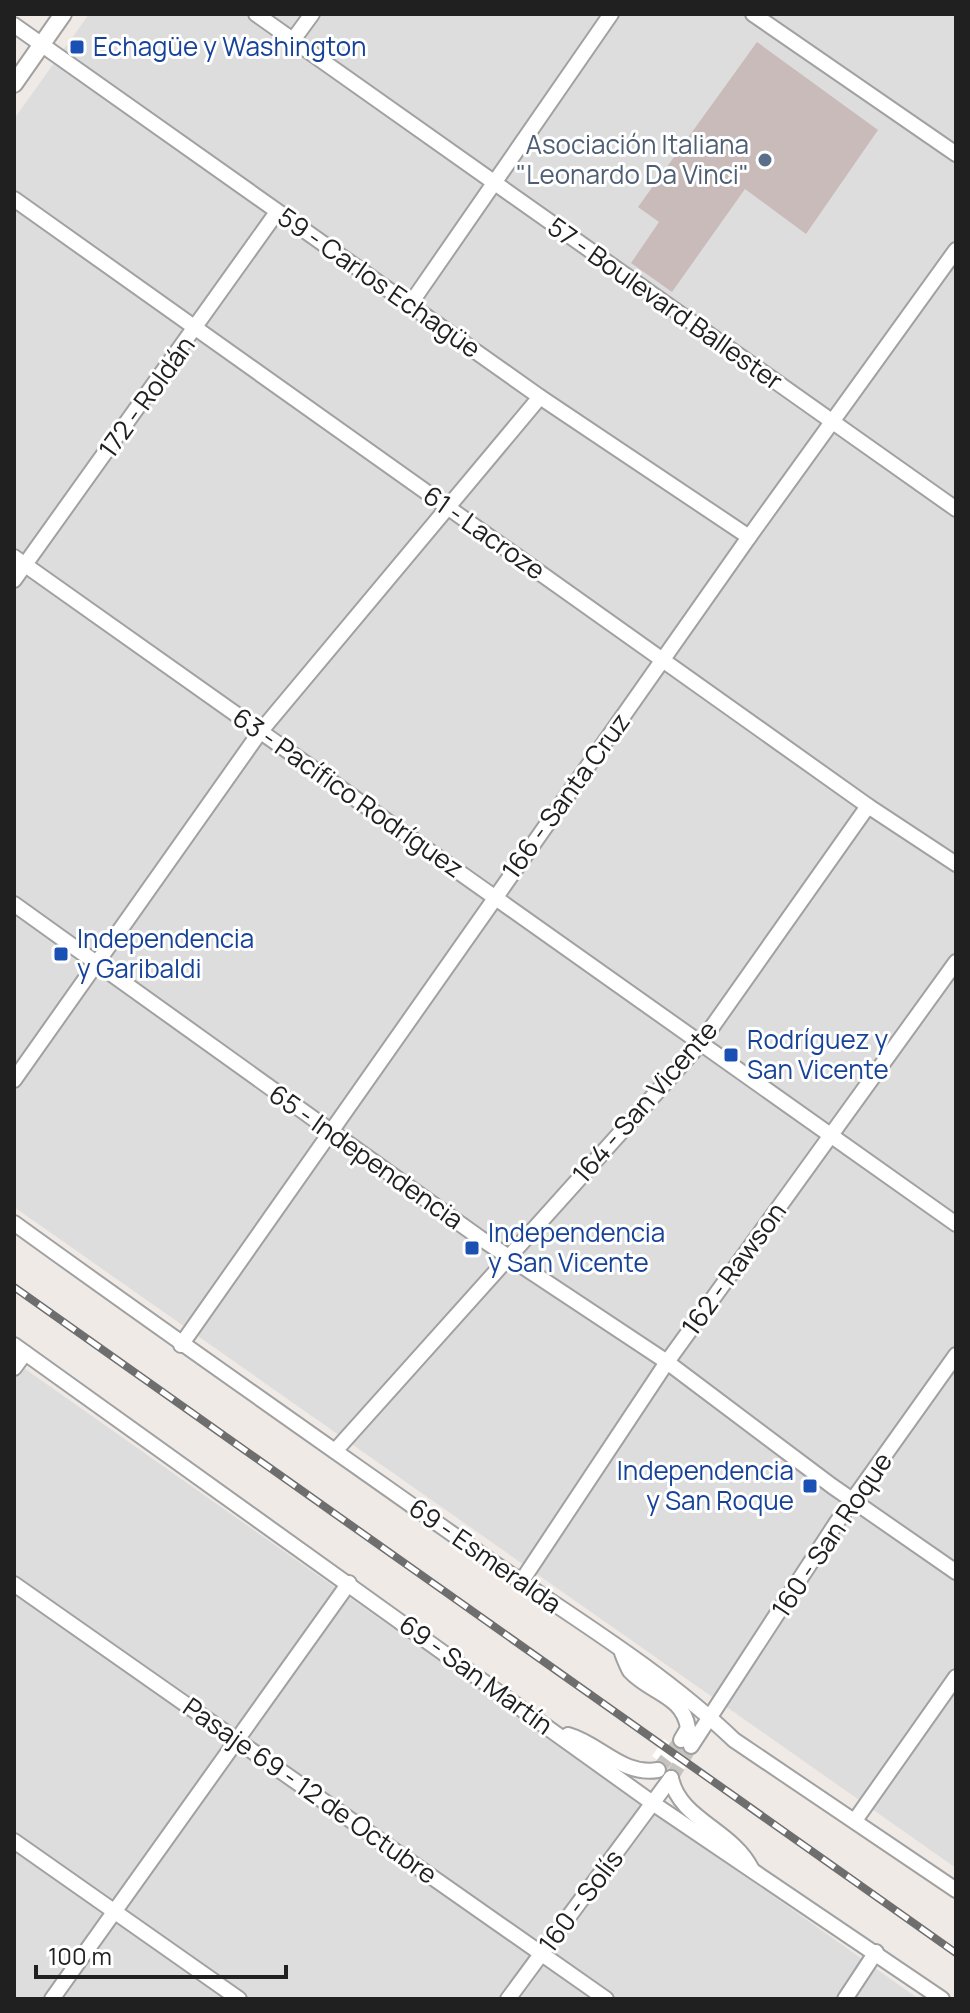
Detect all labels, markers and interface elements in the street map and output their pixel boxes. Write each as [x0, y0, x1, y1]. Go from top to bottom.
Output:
place label: Echagüe y Washington [93, 28, 367, 64]
marker: Echagüe y Washington [68, 38, 86, 56]
place label: Asociación Italiana "Leonardo Da Vinci" [516, 126, 749, 192]
marker: Asociación Italiana "Leonardo Da Vinci" [756, 151, 774, 169]
street label: 59 - Carlos Echagüe [271, 199, 488, 366]
street label: 57 - Boulevard Ballester [541, 208, 790, 398]
street label: 172 - Roldán [90, 328, 203, 465]
street label: 61 - Lacroze [416, 477, 553, 587]
street label: 63 - Pacífico Rodríguez [226, 699, 471, 886]
street label: 166 - Santa Cruz [493, 705, 638, 886]
place label: Independencia y Garibaldi [77, 920, 254, 986]
marker: Independencia y Garibaldi [52, 945, 70, 963]
street label: 164 - San Vicente [564, 1012, 725, 1190]
place label: Rodríguez y San Vicente [747, 1021, 889, 1087]
marker: Rodríguez y San Vicente [722, 1046, 740, 1064]
street label: 65 - Independencia [262, 1076, 471, 1237]
street label: 162 - Rawson [673, 1194, 794, 1342]
place label: Independencia y San Vicente [488, 1214, 665, 1280]
marker: Independencia y San Vicente [463, 1239, 481, 1257]
street label: 160 - San Roque [762, 1445, 900, 1624]
place label: Independencia y San Roque [617, 1452, 794, 1518]
marker: Independencia y San Roque [801, 1477, 819, 1495]
street label: 69 - Esmeralda [402, 1489, 569, 1621]
street label: 69 - San Martín [392, 1606, 561, 1742]
street label: Pasaje 69 - 12 de Octubre [176, 1689, 445, 1892]
street label: 160 - Solís [530, 1841, 631, 1959]
scale bar [36, 1929, 286, 1979]
text: 100 m [48, 1939, 112, 1972]

